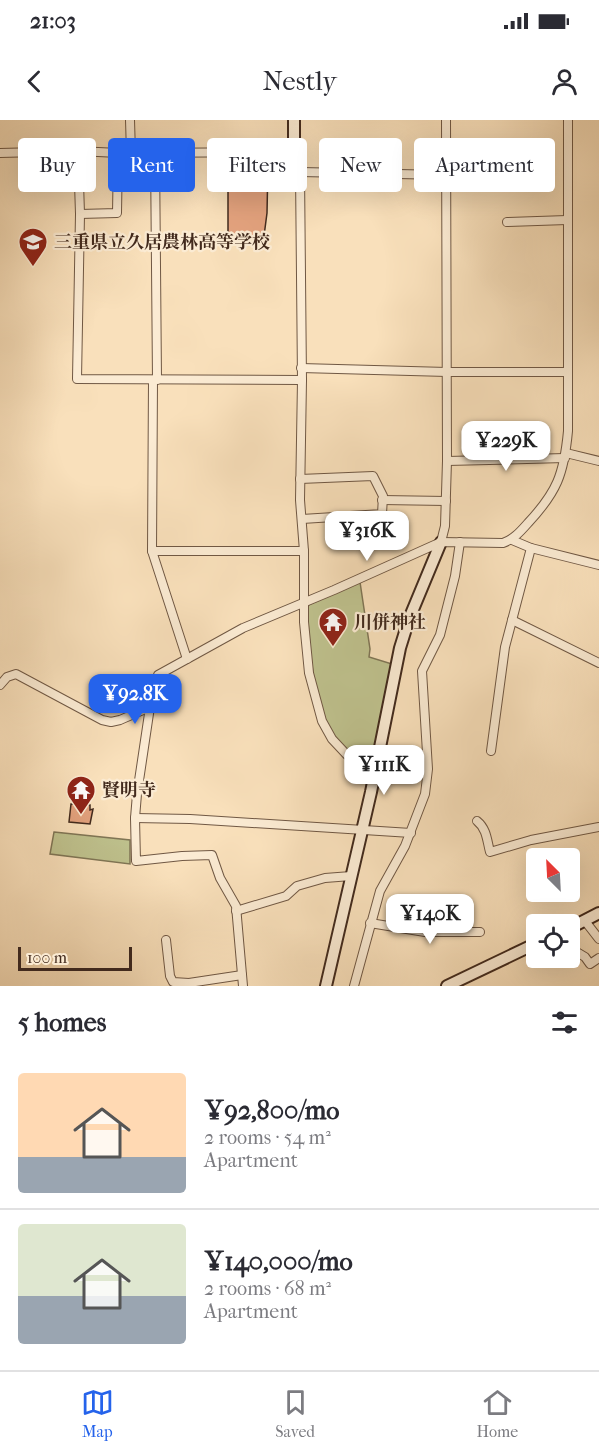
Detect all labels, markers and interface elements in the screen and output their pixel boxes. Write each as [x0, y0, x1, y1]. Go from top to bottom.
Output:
text: 21:03 [30, 8, 76, 34]
icon: back [18, 65, 51, 98]
text: Nestly [262, 65, 337, 97]
icon: person [548, 65, 581, 98]
chip: Buy [18, 138, 96, 192]
chip: Rent [108, 138, 195, 192]
chip: Filters [207, 138, 307, 192]
chip: New [319, 138, 402, 192]
chip: Apartment [414, 138, 555, 192]
school or university icon: 三重県立久居農林高等学校 [17, 226, 49, 268]
place label: 三重県立久居農林高等学校 [54, 232, 270, 253]
pin: ¥229K [464, 421, 548, 472]
text: ¥229K [475, 429, 537, 452]
pin: ¥316K [325, 511, 409, 562]
text: ¥316K [339, 519, 395, 542]
temple icon: 川併神社 [317, 606, 349, 648]
place label: 川併神社 [354, 612, 426, 633]
pin: ¥92.8K [86, 674, 184, 725]
text: ¥92.8K [103, 682, 167, 705]
pin: ¥111K [342, 745, 426, 796]
text: ¥111K [358, 753, 410, 776]
temple icon: 賢明寺 [65, 774, 97, 816]
place label: 賢明寺 [102, 780, 156, 801]
north arrow [526, 848, 580, 902]
map controls [526, 848, 580, 968]
pin: ¥140K [388, 894, 472, 945]
text: ¥140K [400, 902, 460, 925]
button: locate [526, 914, 580, 968]
scale bar [18, 944, 132, 972]
text: 100 m [27, 948, 67, 967]
icon: filters [548, 1006, 581, 1039]
text: 5 homes [18, 1007, 106, 1038]
text: ¥92,800/mo [204, 1095, 339, 1126]
icon: home [66, 1097, 138, 1169]
text: 2 rooms · 54 m² [204, 1126, 331, 1149]
text: Apartment [204, 1149, 298, 1172]
text: ¥140,000/mo [204, 1246, 353, 1277]
icon: home [66, 1248, 138, 1320]
text: 2 rooms · 68 m² [204, 1277, 331, 1300]
text: Apartment [204, 1300, 298, 1323]
tab: Map [81, 1386, 114, 1441]
tab: Saved [275, 1386, 315, 1441]
tab: Home [477, 1386, 518, 1441]

